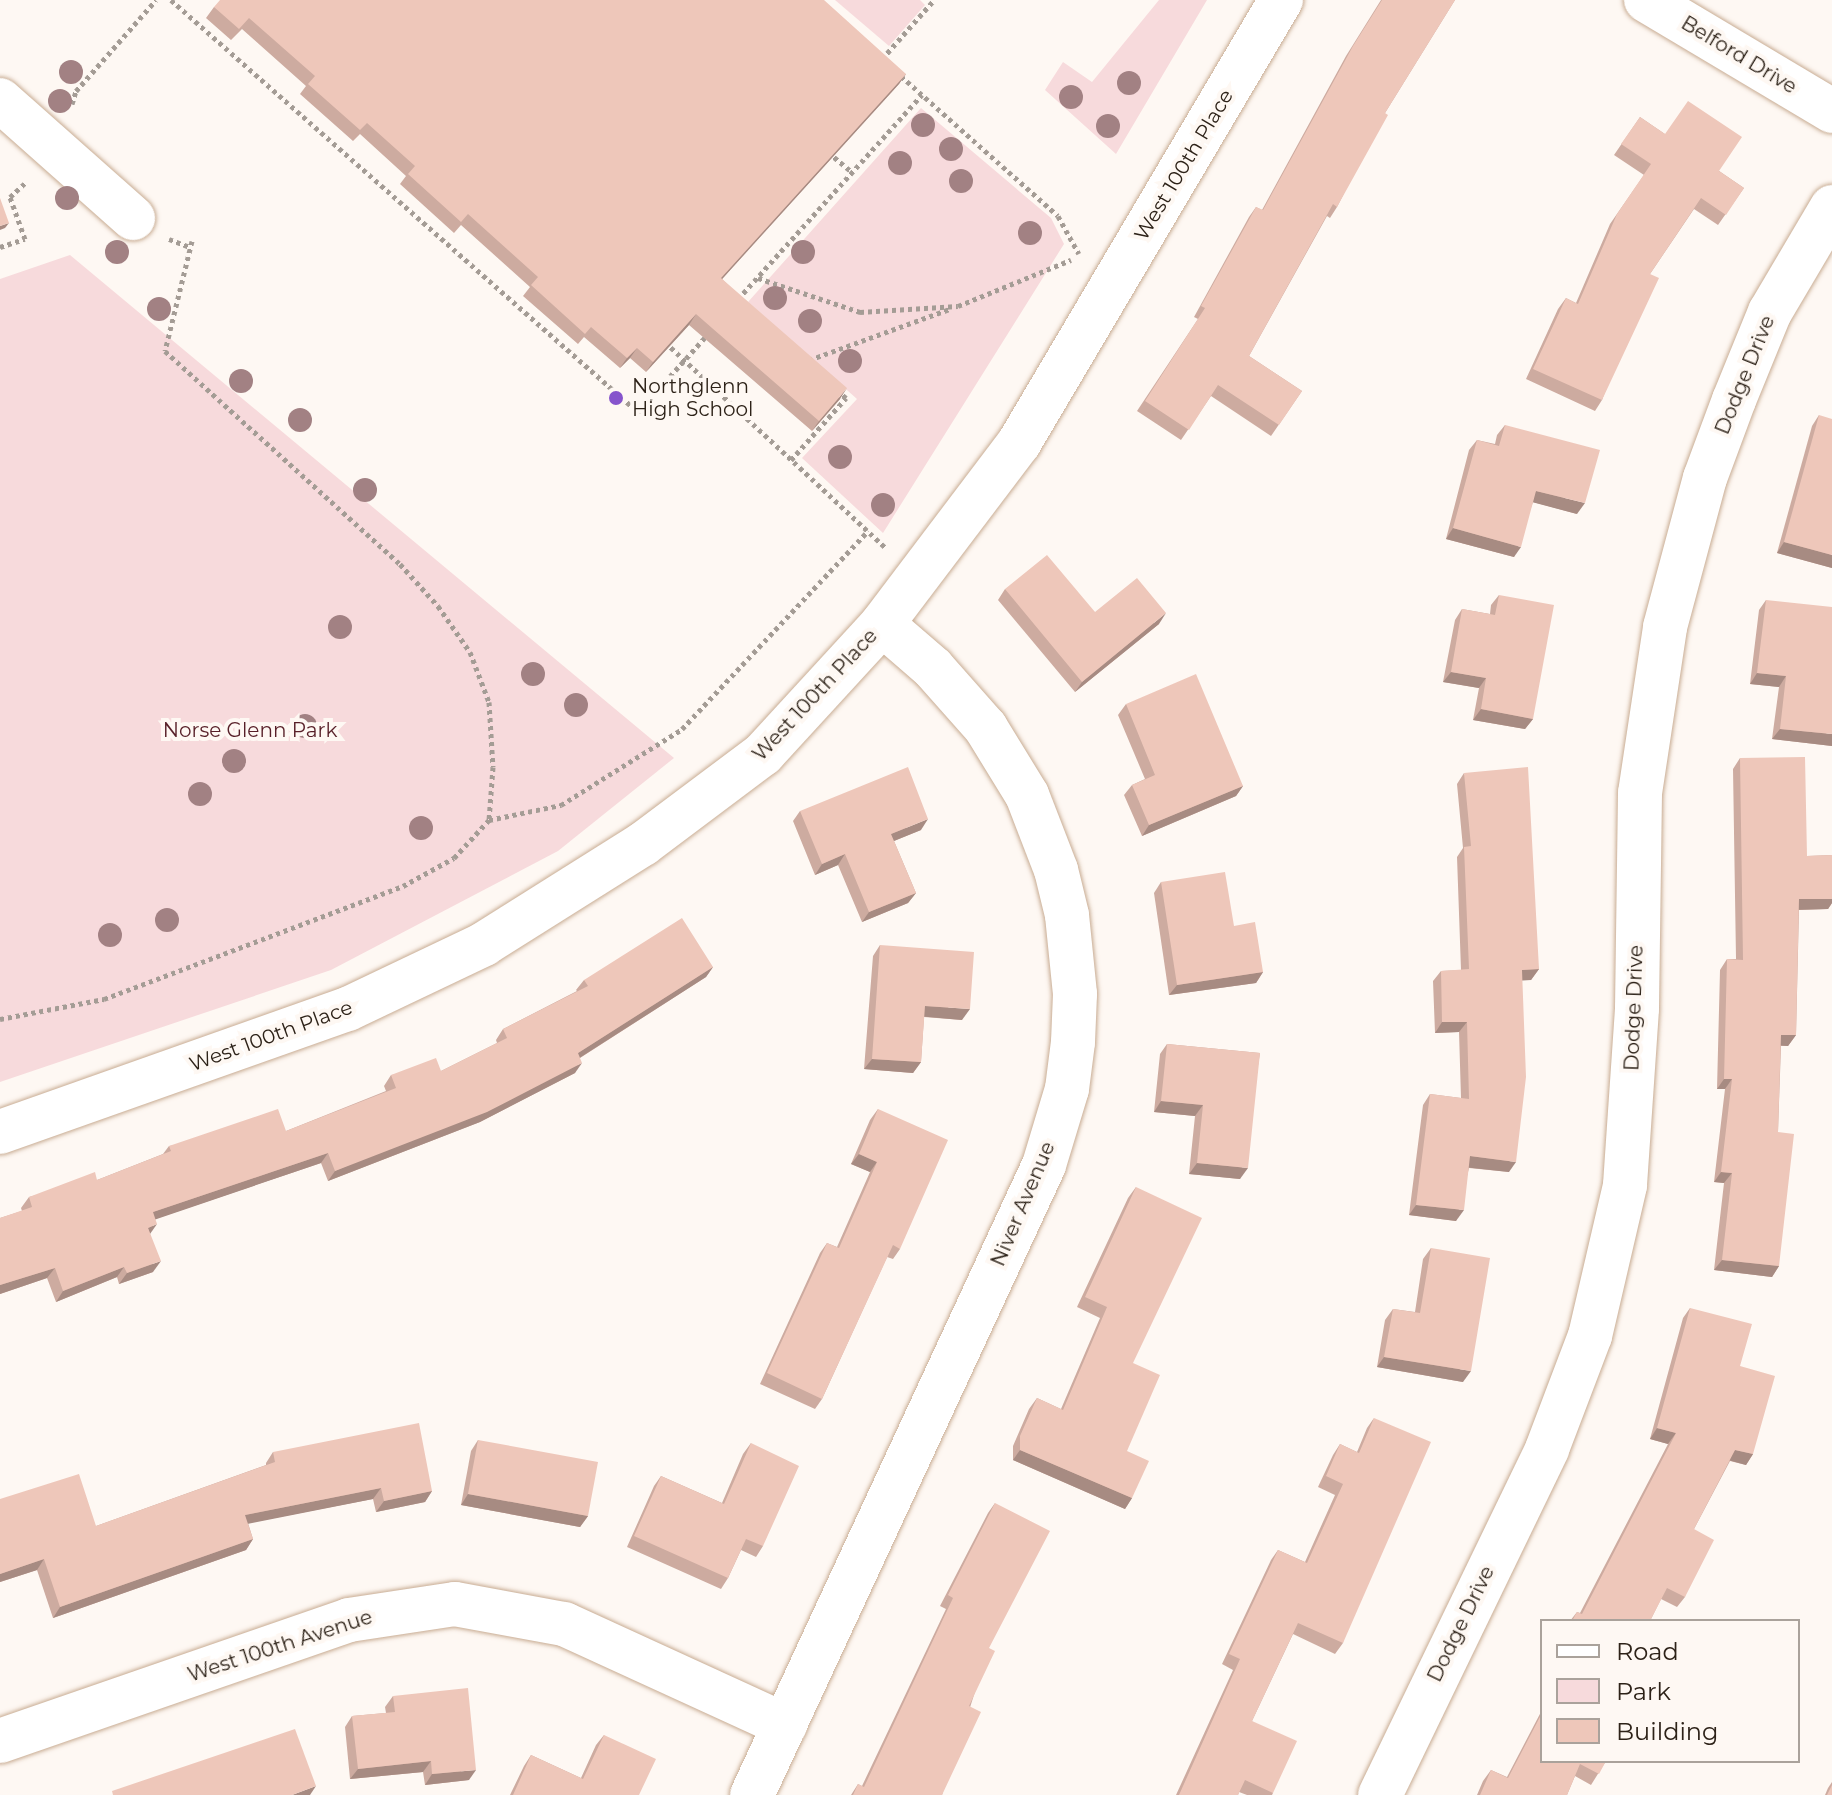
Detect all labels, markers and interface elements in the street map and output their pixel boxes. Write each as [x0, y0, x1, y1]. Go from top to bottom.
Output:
street label: Belford Drive [1677, 11, 1801, 99]
street label: West 100th Place [1129, 85, 1239, 245]
street label: Dodge Drive [1710, 312, 1780, 438]
place label: Northglenn High School [632, 374, 753, 421]
marker: Northglenn High School [607, 389, 625, 407]
street label: West 100th Place [748, 624, 882, 766]
park label: Norse Glenn Park [163, 718, 337, 742]
street label: Dodge Drive [1620, 945, 1648, 1071]
street label: West 100th Place [186, 995, 356, 1077]
street label: Niver Avenue [986, 1138, 1060, 1270]
street label: Dodge Drive [1423, 1562, 1499, 1686]
street label: West 100th Avenue [185, 1605, 375, 1687]
legend [1540, 1619, 1800, 1763]
text: Road [1616, 1637, 1679, 1666]
text: Park [1616, 1677, 1671, 1706]
text: Building [1616, 1717, 1719, 1746]

